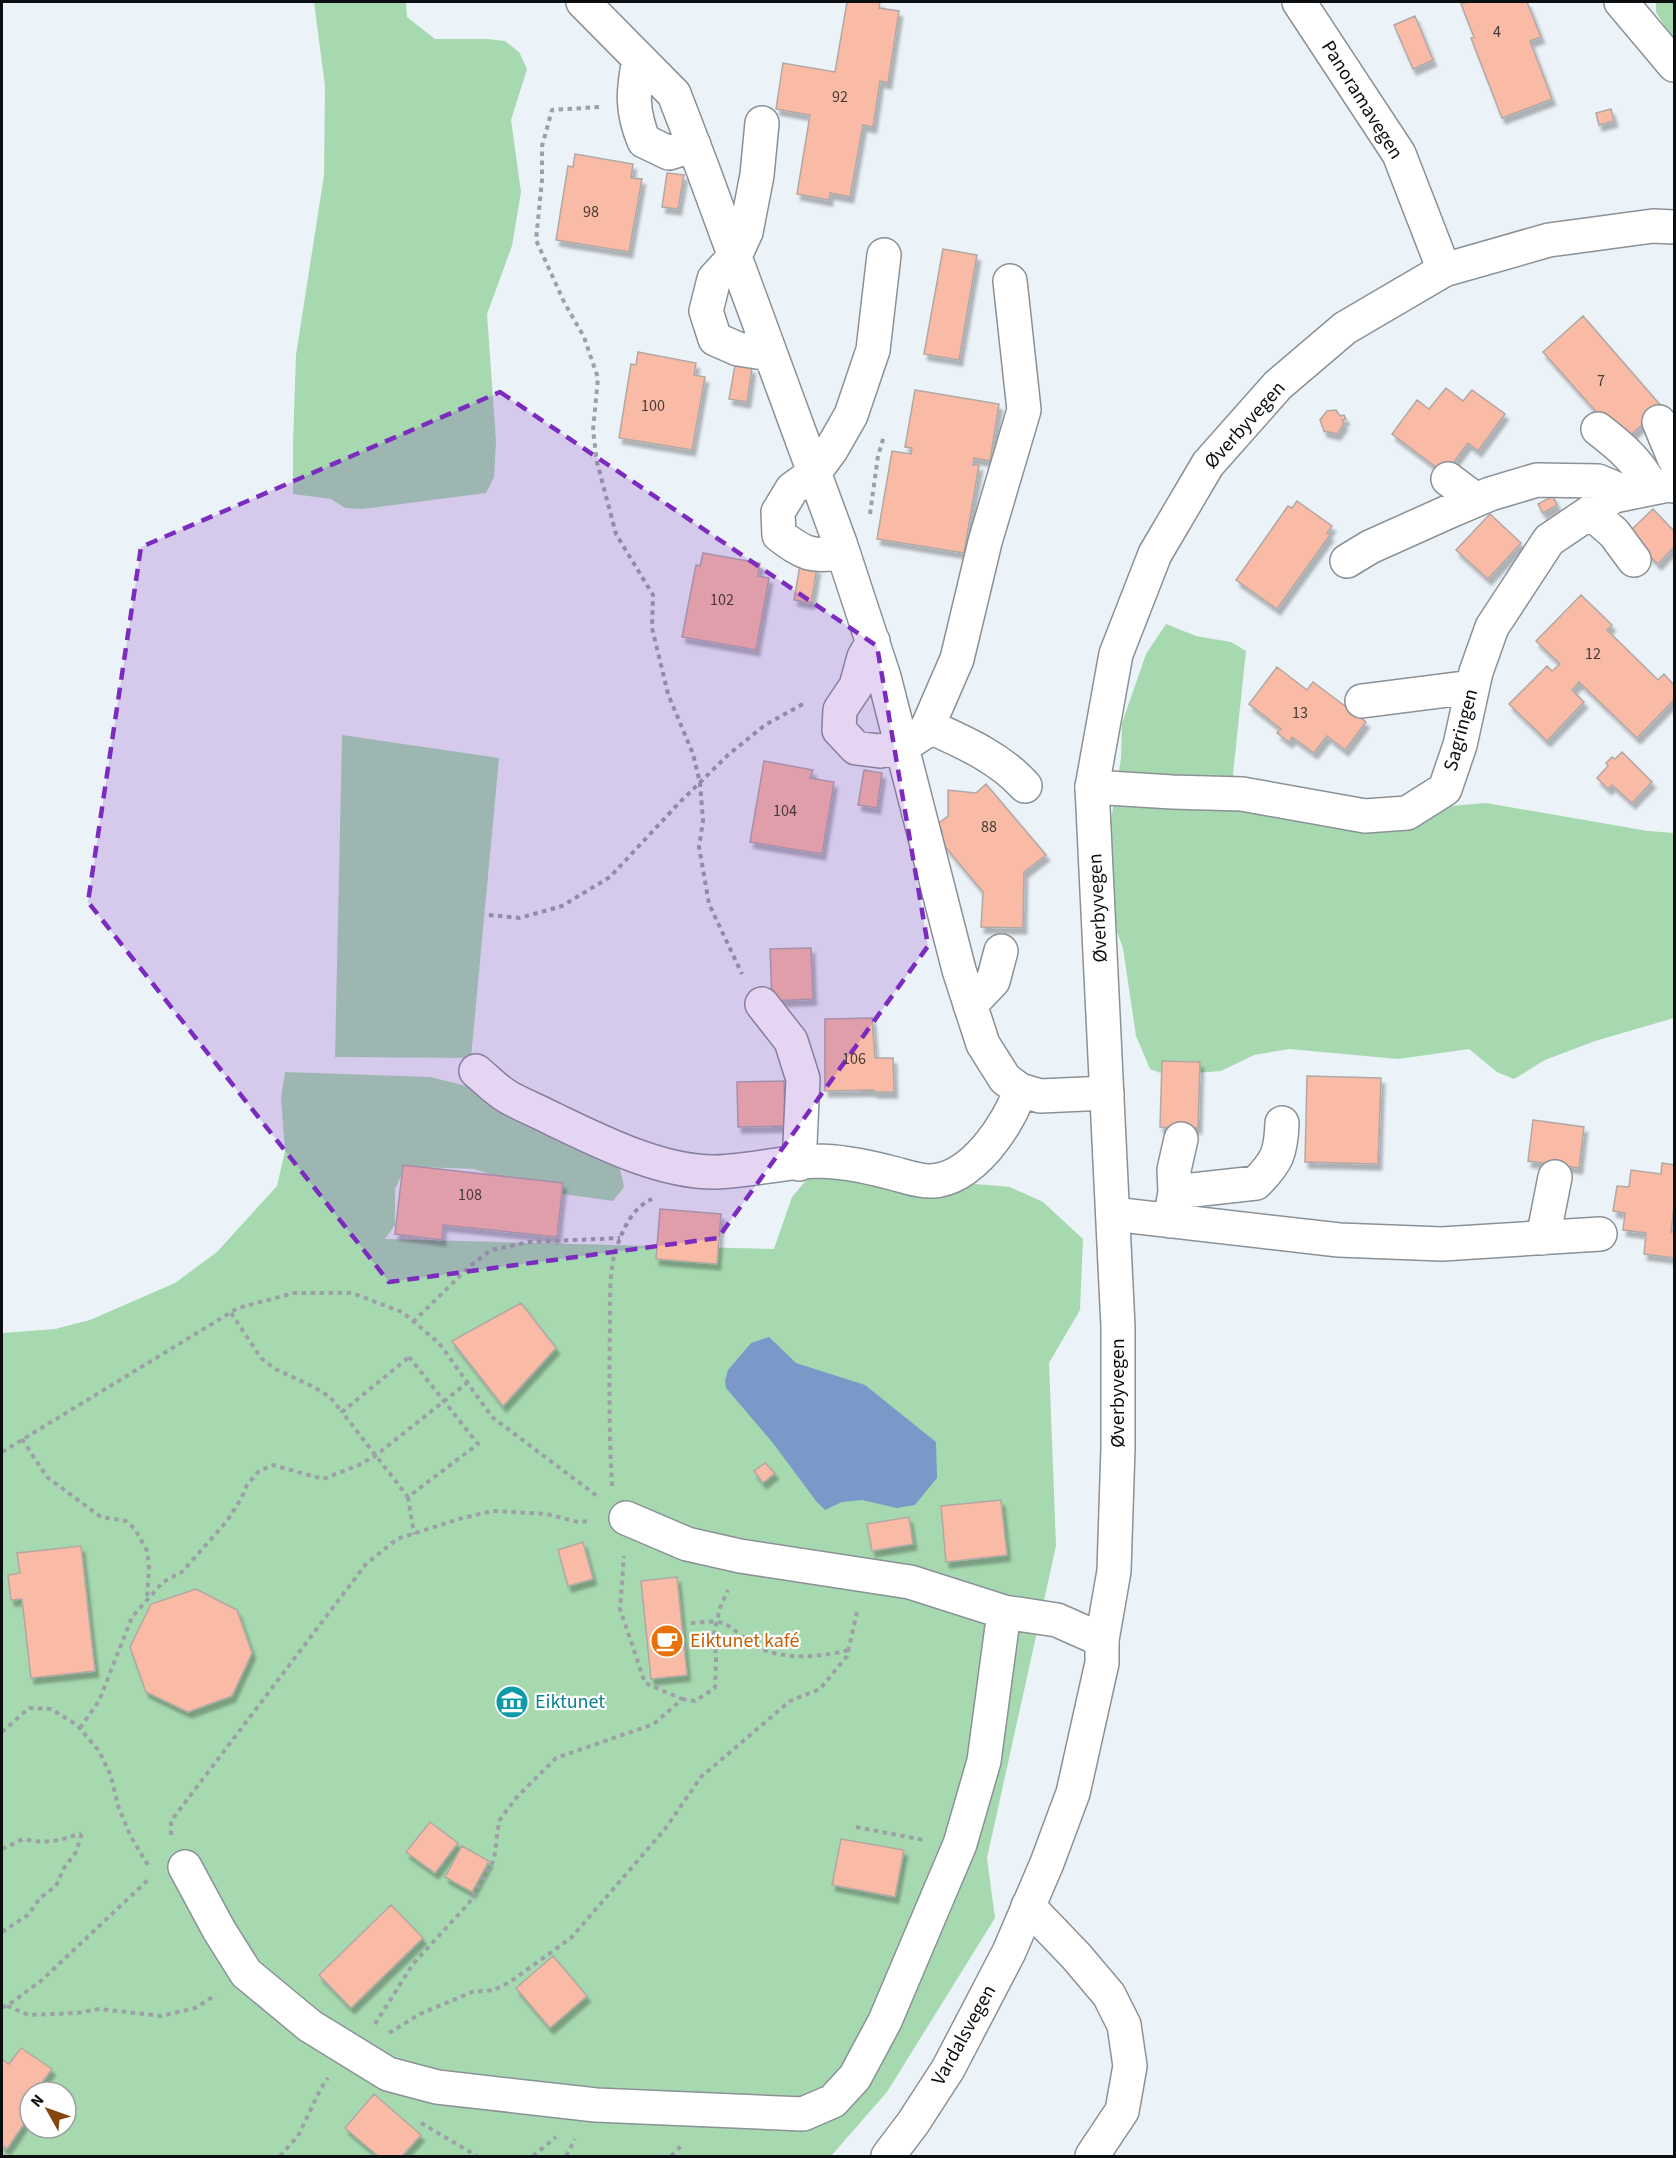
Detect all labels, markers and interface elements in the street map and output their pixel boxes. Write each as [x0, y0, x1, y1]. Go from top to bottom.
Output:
house number: 4 [1493, 21, 1501, 43]
street label: Panoramavegen [1314, 35, 1410, 165]
house number: 92 [832, 86, 848, 108]
house number: 98 [583, 201, 599, 223]
house number: 7 [1597, 370, 1605, 392]
street label: Øverbyvegen [1198, 375, 1292, 475]
house number: 100 [641, 395, 665, 417]
house number: 102 [710, 589, 734, 611]
house number: 12 [1585, 643, 1601, 665]
street label: Sagringen [1437, 686, 1485, 774]
house number: 13 [1292, 702, 1308, 724]
house number: 104 [773, 800, 797, 822]
house number: 88 [981, 816, 997, 838]
street label: Øverbyvegen [1081, 853, 1115, 963]
house number: 106 [842, 1048, 866, 1070]
house number: 108 [458, 1184, 482, 1206]
street label: Øverbyvegen [1104, 1338, 1132, 1448]
cafe icon: Eiktunet kafé [649, 1623, 685, 1659]
place label: Eiktunet kafé [690, 1627, 799, 1655]
museum icon: Eiktunet [494, 1684, 530, 1720]
place label: Eiktunet [535, 1688, 605, 1716]
street label: Vardalsvegen [925, 1980, 1003, 2090]
north arrow [18, 2080, 78, 2140]
text: N [25, 2090, 49, 2112]

